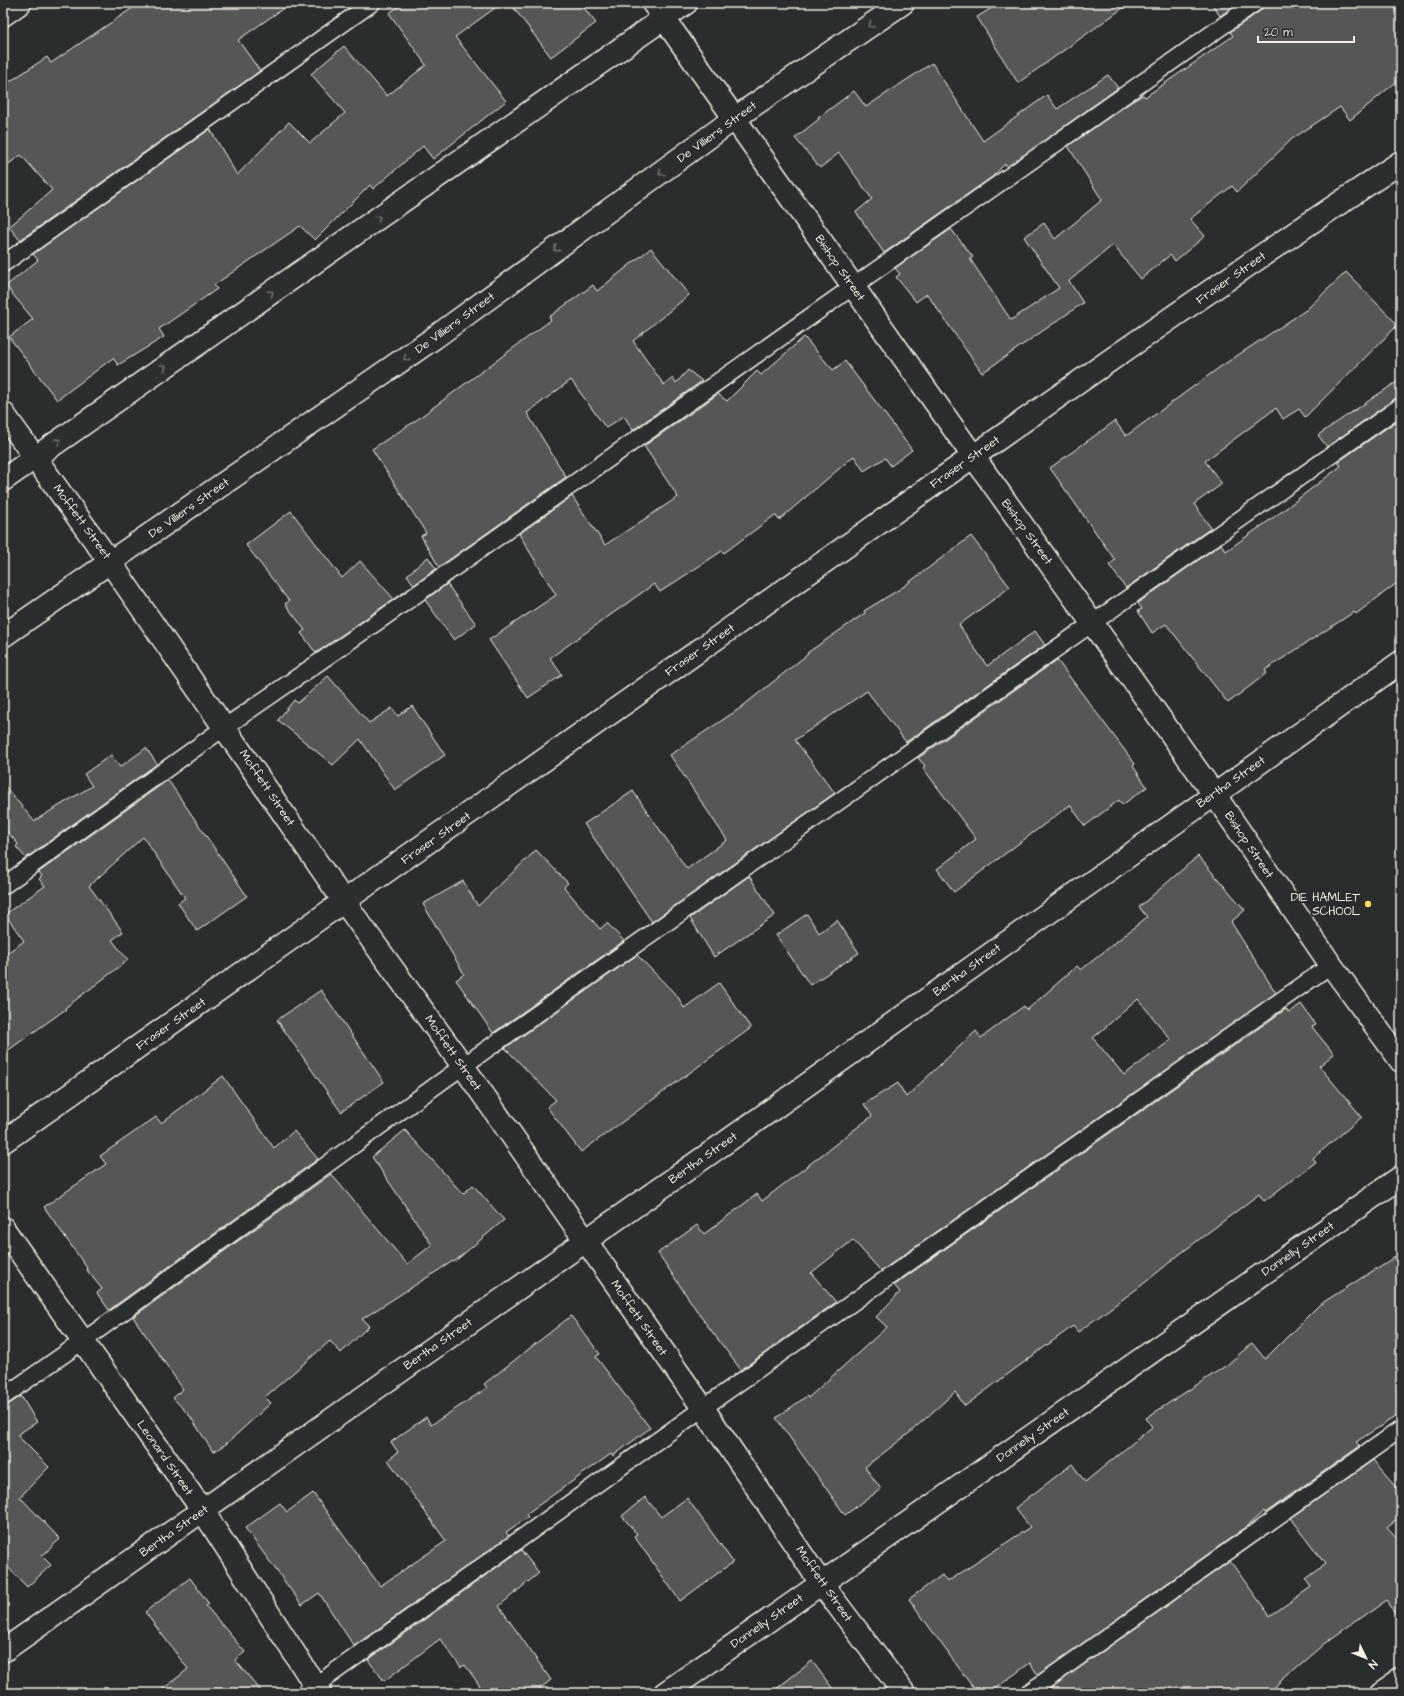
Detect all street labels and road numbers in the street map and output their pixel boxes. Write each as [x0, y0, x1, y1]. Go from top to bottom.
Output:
street label: De Villiers Street [674, 97, 761, 167]
street label: Bishop Street [811, 231, 869, 305]
street label: Fraser Street [1193, 247, 1270, 308]
street label: De Villiers Street [412, 288, 499, 358]
street label: Fraser Street [927, 431, 1004, 492]
street label: De Villiers Street [145, 474, 233, 542]
street label: Moffett Street [49, 481, 115, 563]
street label: Bishop Street [997, 496, 1057, 568]
street label: Fraser Street [662, 619, 739, 680]
street label: Moffett Street [235, 746, 299, 830]
street label: Bertha Street [1193, 752, 1269, 812]
street label: Fraser Street [398, 807, 475, 868]
street label: Bishop Street [1220, 808, 1278, 882]
street label: Bertha Street [929, 939, 1005, 1000]
street label: Fraser Street [133, 993, 210, 1054]
street label: Moffett Street [421, 1012, 486, 1094]
street label: Bertha Street [665, 1128, 741, 1188]
street label: Donnelly Street [1258, 1218, 1338, 1281]
street label: Moffett Street [607, 1277, 672, 1359]
street label: Bertha Street [400, 1314, 476, 1374]
street label: Donnelly Street [993, 1404, 1073, 1467]
street label: Leonard Street [133, 1417, 197, 1499]
street label: Bertha Street [136, 1501, 212, 1561]
street label: Moffett Street [792, 1543, 857, 1625]
street label: Donnelly Street [727, 1590, 807, 1653]

